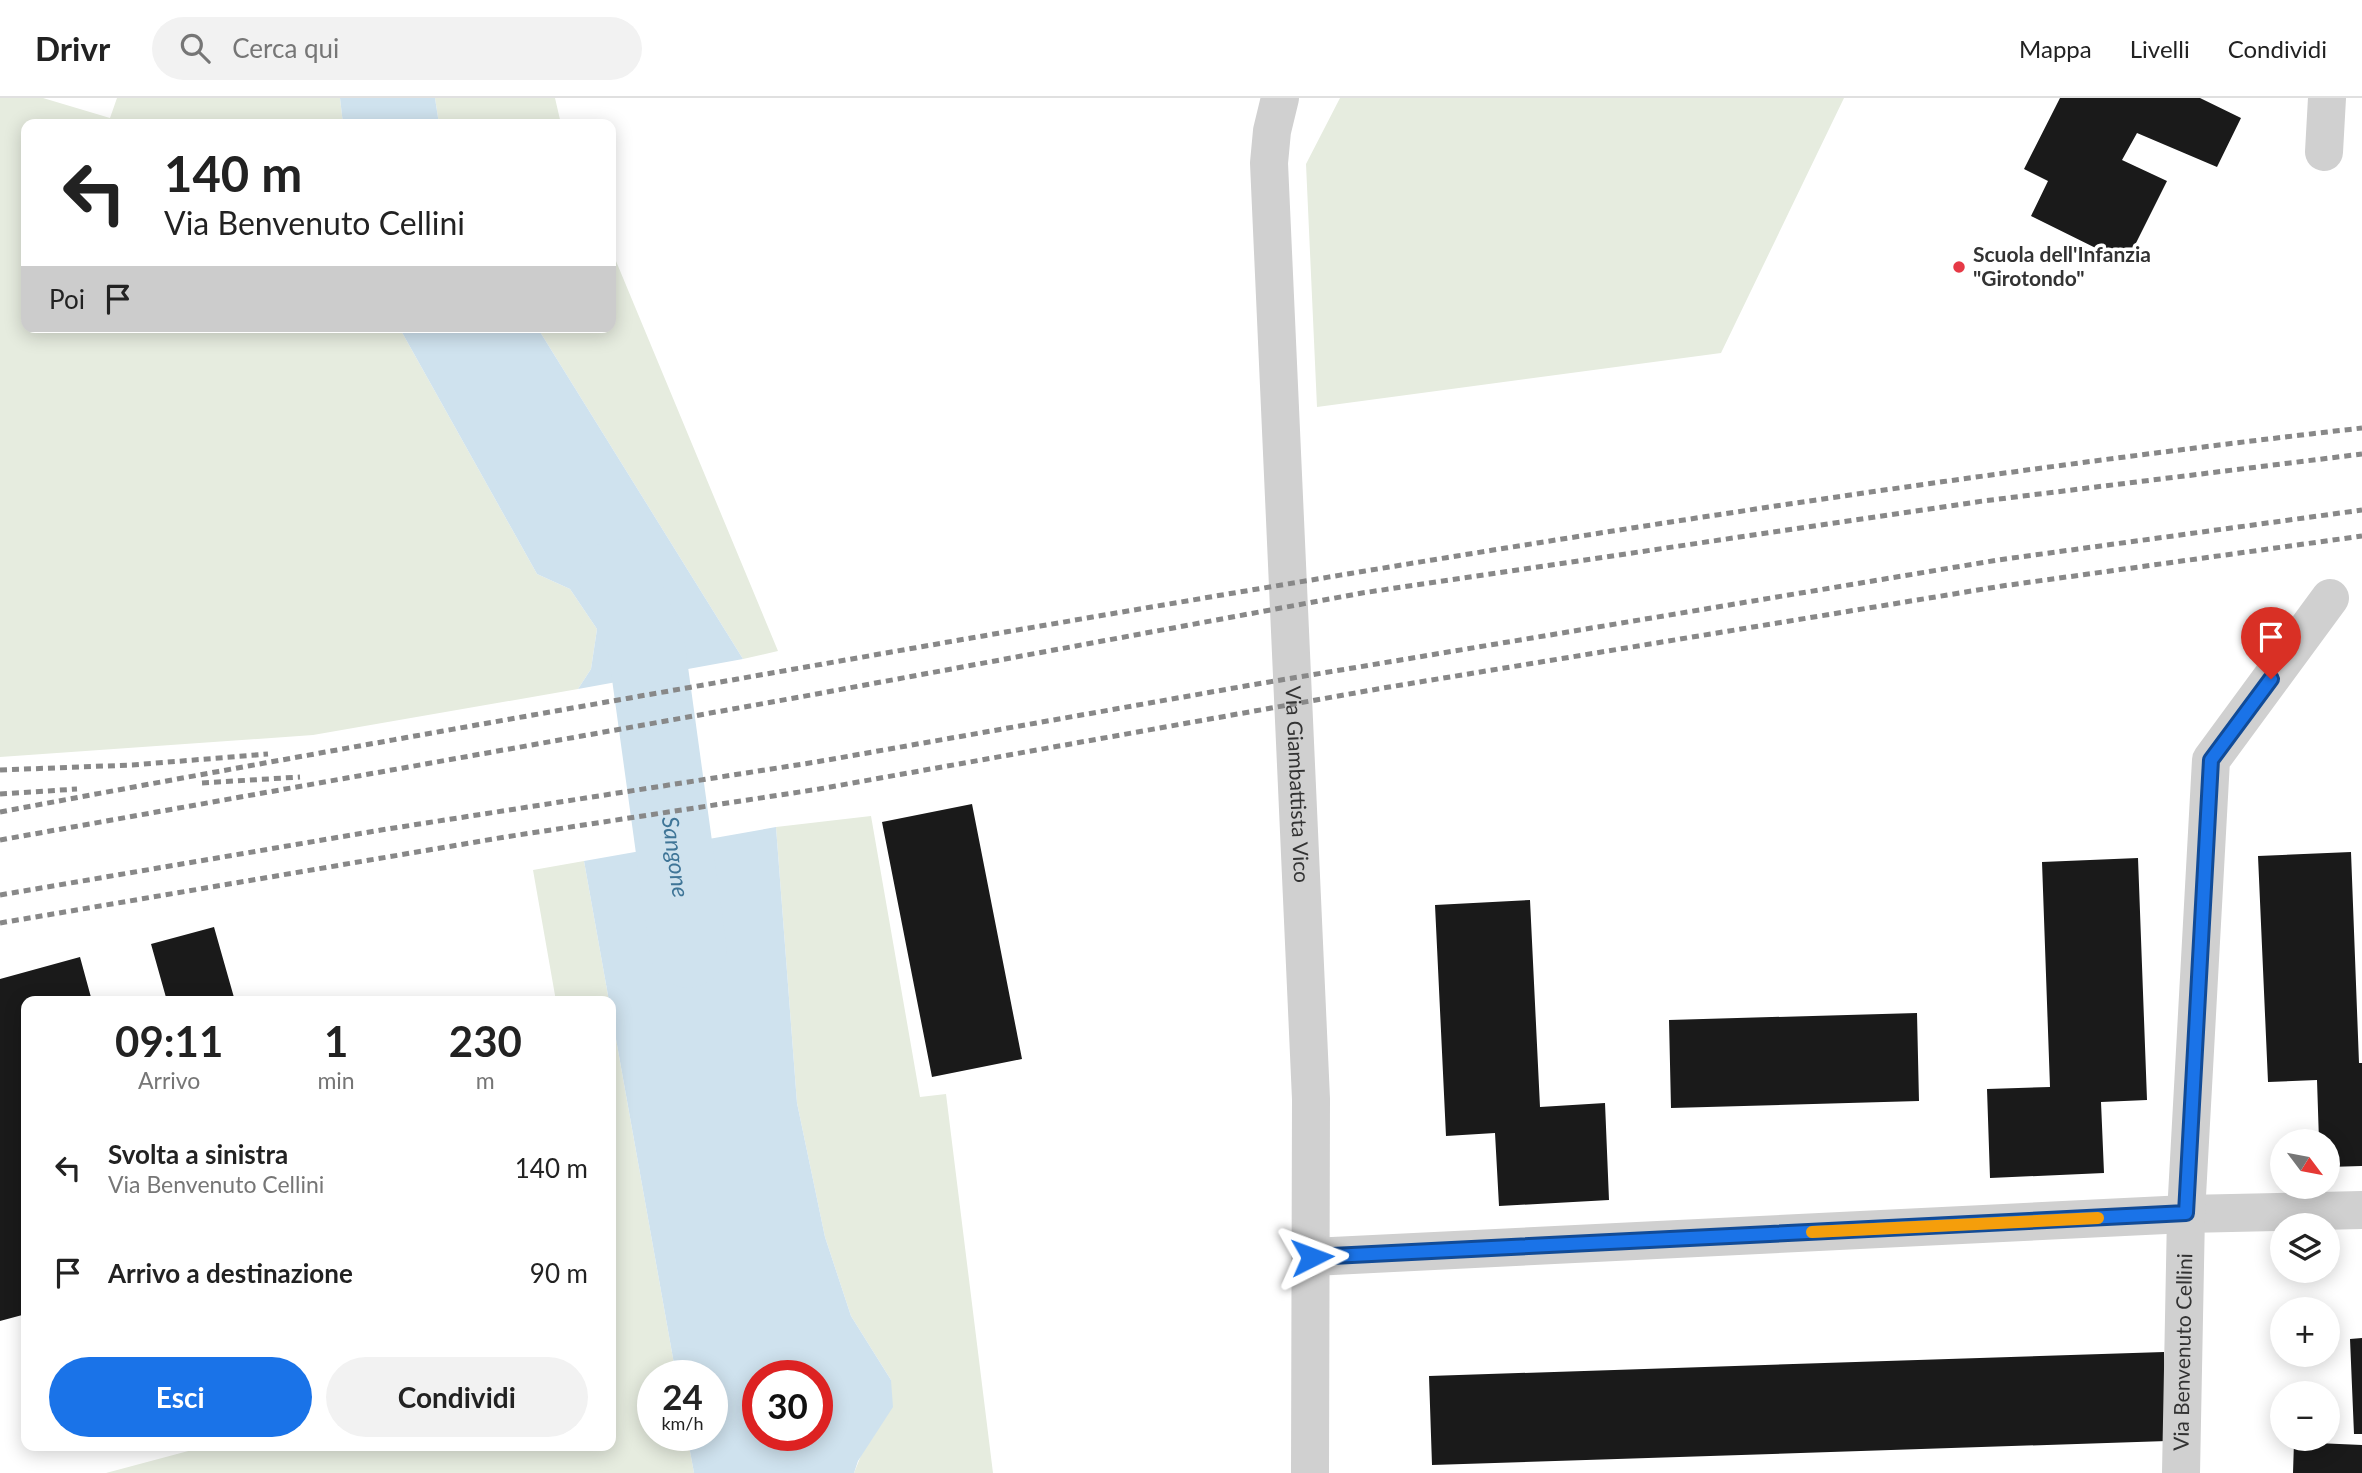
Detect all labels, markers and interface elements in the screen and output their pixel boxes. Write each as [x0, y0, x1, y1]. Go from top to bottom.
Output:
search box [152, 17, 642, 80]
text: Drivr [35, 28, 110, 68]
icon: search [176, 29, 214, 67]
text: Cerca qui [232, 32, 339, 64]
text: Mappa [2019, 34, 2092, 63]
text: Livelli [2130, 34, 2190, 63]
text: Condividi [2228, 34, 2327, 63]
text: 140 m [164, 144, 302, 202]
icon: left [49, 147, 140, 238]
text: Via Benvenuto Cellini [164, 203, 465, 242]
place label: Scuola dell'Infanzia "Girotondo" [1973, 241, 2151, 290]
marker: Scuola dell'Infanzia "Girotondo" [1951, 259, 1967, 275]
icon: arrive [99, 280, 137, 318]
text: Poi [49, 283, 85, 315]
pin [2241, 607, 2301, 679]
icon: arrive [2252, 618, 2290, 656]
street label: Via Giambattista Vico [1281, 685, 1315, 883]
water label: Sangone [657, 814, 696, 899]
text: 09:11 [115, 1016, 223, 1066]
text: 1 [324, 1016, 348, 1066]
text: 230 [449, 1016, 522, 1066]
text: Arrivo [138, 1066, 200, 1094]
text: min [317, 1066, 355, 1094]
text: m [476, 1066, 495, 1094]
north arrow [2270, 1129, 2340, 1199]
map controls [2270, 1129, 2340, 1451]
text: Svolta a sinistra [108, 1138, 288, 1170]
icon: left [49, 1149, 87, 1187]
text: 140 m [515, 1152, 588, 1184]
text: Via Benvenuto Cellini [108, 1170, 324, 1198]
button: layers [2270, 1213, 2340, 1283]
position arrow [1275, 1220, 1349, 1294]
street label: Via Benvenuto Cellini [2167, 1253, 2196, 1451]
icon: arrive [49, 1254, 87, 1292]
text: Arrivo a destinazione [108, 1257, 353, 1289]
text: 90 m [530, 1257, 588, 1289]
button: + [2270, 1297, 2340, 1367]
button: Esci [49, 1357, 312, 1437]
button: Condividi [326, 1357, 588, 1437]
speed limit sign: 30 [742, 1360, 833, 1451]
text: 24 [662, 1375, 703, 1417]
button: − [2270, 1381, 2340, 1451]
text: km/h [661, 1412, 704, 1434]

